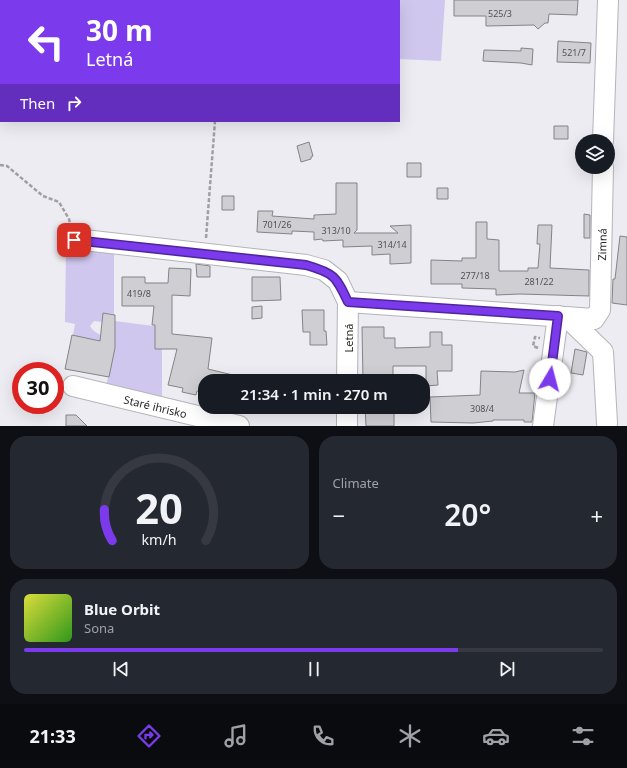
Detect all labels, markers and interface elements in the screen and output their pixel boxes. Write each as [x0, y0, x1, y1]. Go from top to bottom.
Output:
house number: 525/3 [488, 7, 512, 20]
text: 30 m [86, 11, 153, 49]
icon: left [20, 16, 72, 68]
house number: 521/7 [562, 46, 586, 59]
text: Letná [86, 47, 133, 71]
icon: right [63, 92, 85, 114]
text: Then [20, 93, 55, 113]
map controls [575, 134, 615, 174]
button: layers [575, 134, 615, 174]
house number: 701/26 [262, 218, 292, 231]
pin [57, 223, 91, 257]
house number: 313/10 [321, 224, 351, 237]
street label: Zimná [594, 228, 609, 261]
icon: arrive [63, 229, 85, 251]
house number: 314/14 [377, 238, 407, 251]
house number: 277/18 [460, 269, 490, 282]
house number: 281/22 [524, 275, 554, 288]
house number: 419/8 [127, 287, 151, 300]
street label: Letná [341, 324, 356, 352]
position arrow [529, 358, 571, 400]
speed limit sign: 30 [12, 362, 64, 414]
text: 21:34 · 1 min · 270 m [240, 384, 388, 404]
street label: Staré ihrisko [123, 391, 189, 421]
house number: 308/4 [470, 402, 494, 415]
text: Climate [333, 474, 379, 492]
text: 20 [135, 479, 183, 535]
text: 20° [444, 494, 491, 535]
text: − [333, 500, 345, 530]
text: + [590, 500, 603, 530]
text: km/h [142, 529, 177, 548]
text: Blue Orbit [84, 599, 160, 619]
text: Sona [84, 619, 114, 637]
icon: previous [110, 658, 132, 680]
icon: pause [303, 658, 325, 680]
icon: next [496, 658, 518, 680]
icon: directions [135, 722, 163, 750]
icon: music [222, 722, 250, 750]
icon: phone [309, 722, 337, 750]
icon: climate [396, 722, 424, 750]
icon: car [482, 722, 510, 750]
icon: filters [569, 722, 597, 750]
text: 21:33 [29, 724, 76, 748]

